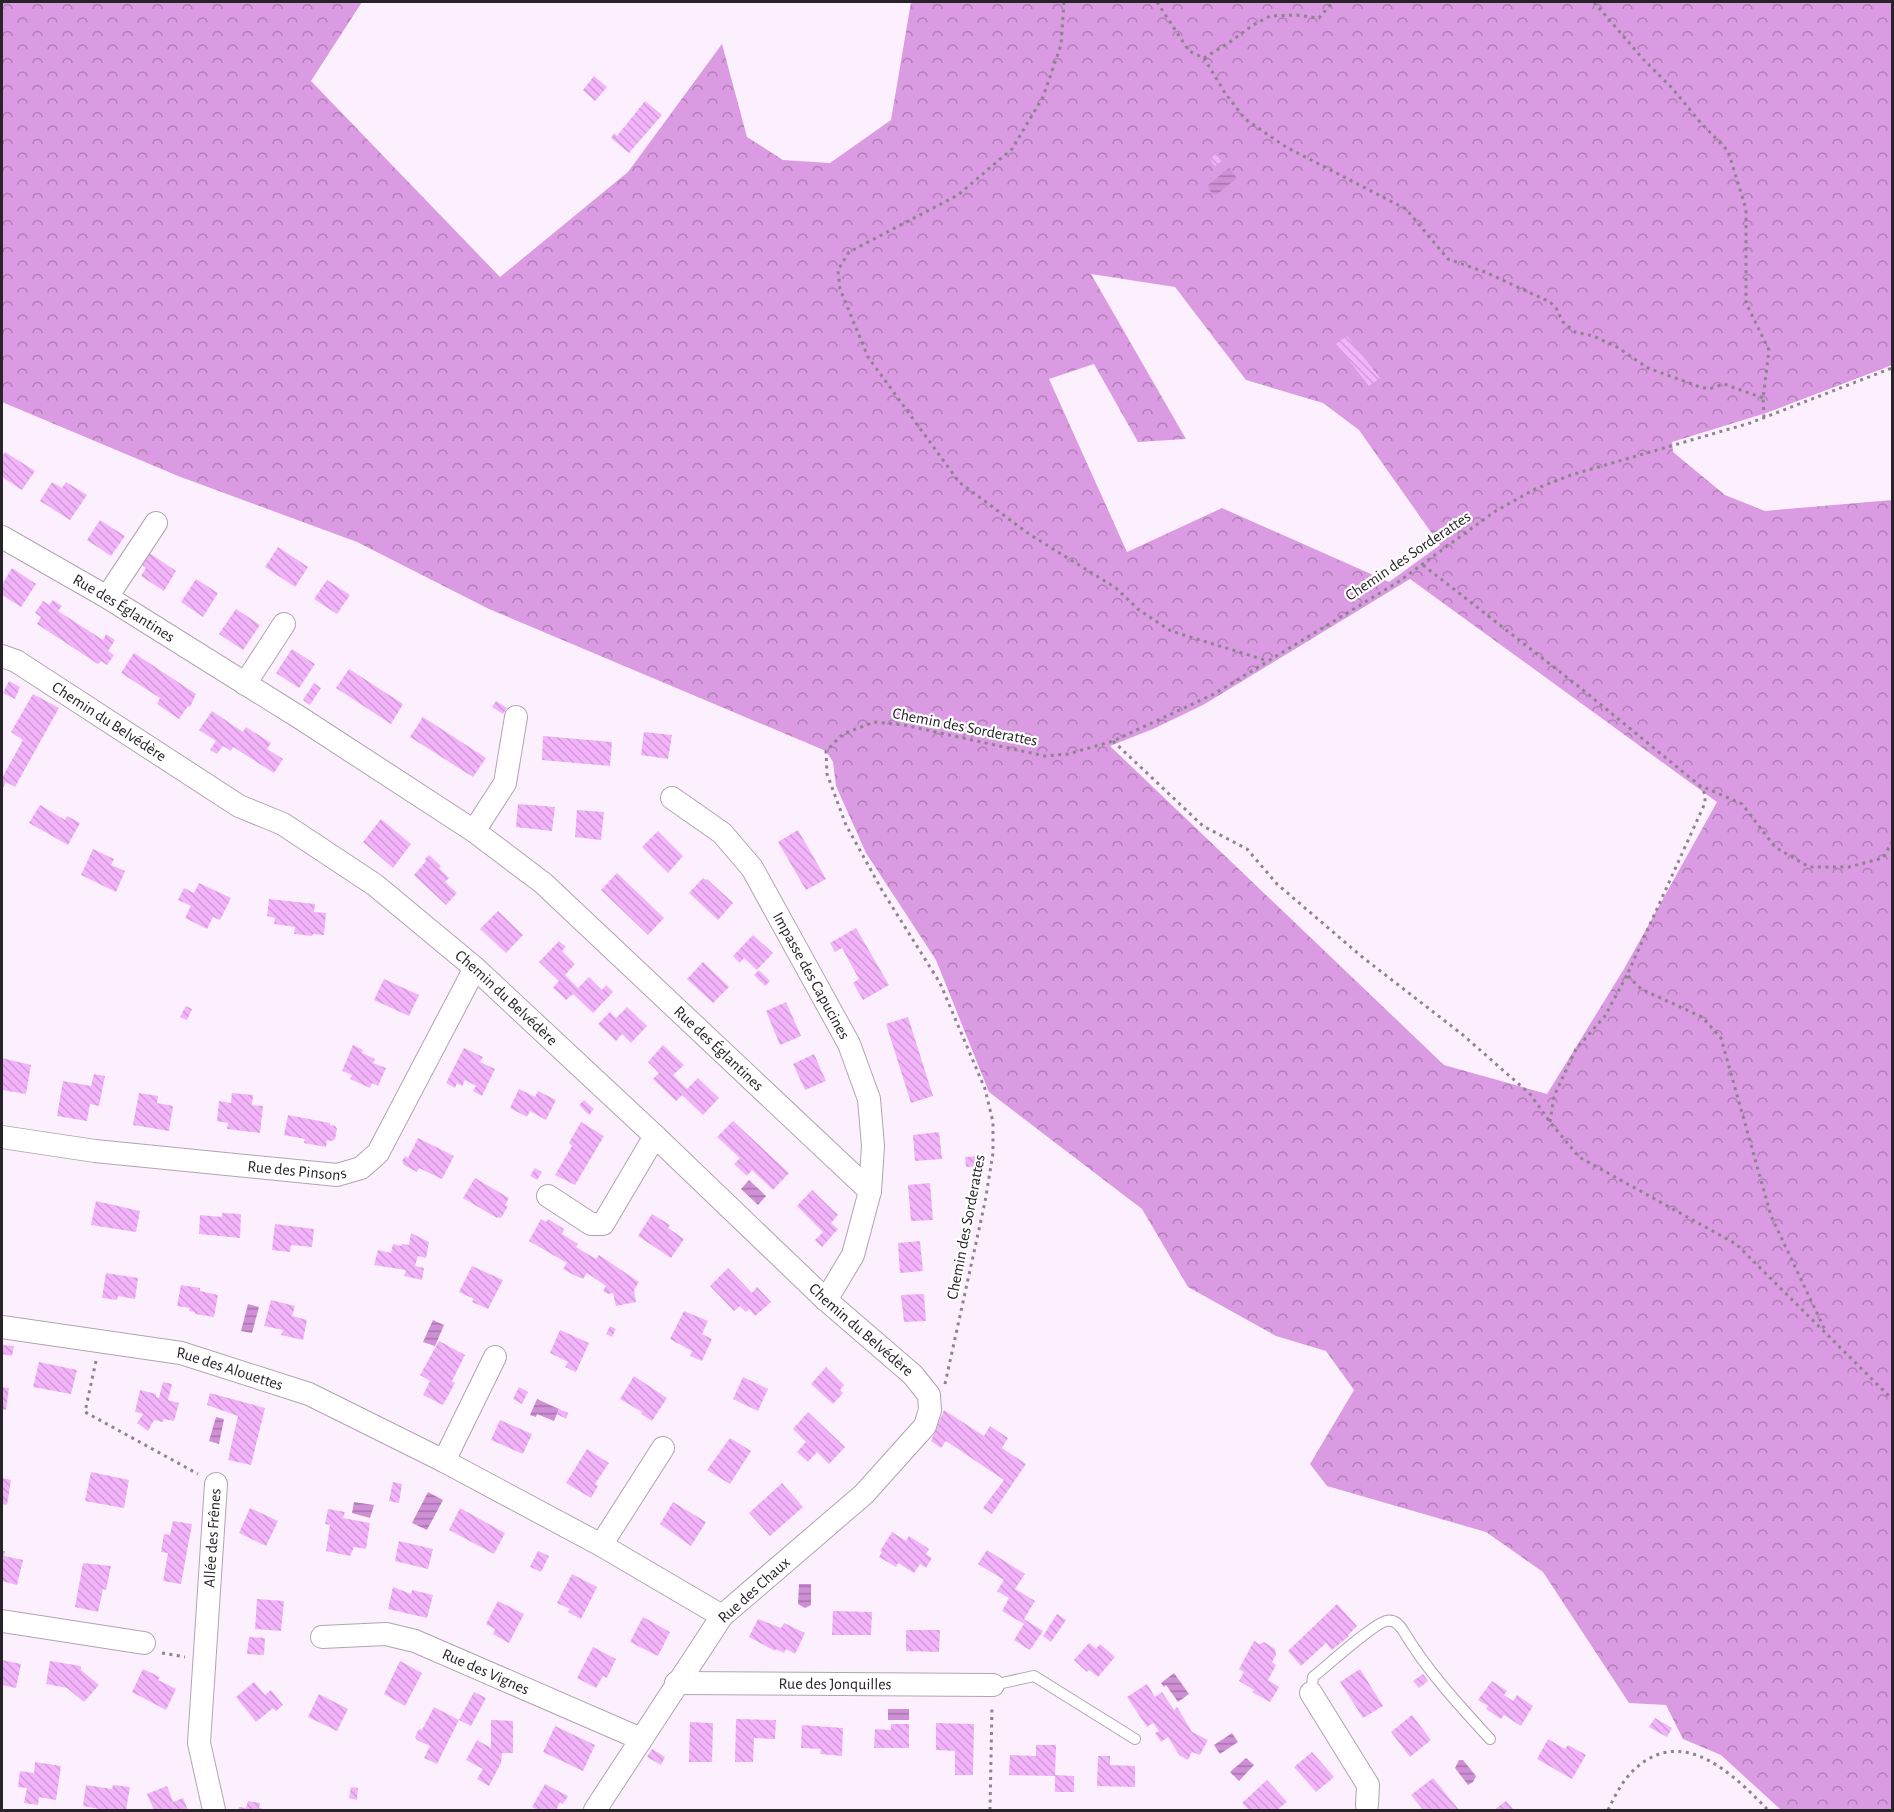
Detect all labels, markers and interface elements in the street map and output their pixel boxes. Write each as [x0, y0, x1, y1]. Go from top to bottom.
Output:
street label: Chemin des Sorderattes [1342, 508, 1474, 604]
street label: Rue des Églantines [70, 571, 177, 645]
street label: Chemin du Belvédère [49, 679, 169, 764]
street label: Chemin des Sorderattes [891, 705, 1039, 749]
street label: Impasse des Capucines [770, 909, 853, 1042]
street label: Chemin du Belvédère [452, 947, 561, 1049]
street label: Rue des Églantines [671, 1003, 766, 1094]
street label: Chemin des Sorderattes [944, 1153, 988, 1301]
street label: Rue des Pinsons [247, 1158, 348, 1183]
street label: Chemin du Belvédère [806, 1280, 916, 1379]
street label: Rue des Alouettes [176, 1344, 285, 1393]
street label: Allée des Frênes [201, 1488, 224, 1588]
street label: Rue des Chaux [715, 1554, 793, 1626]
street label: Rue des Vignes [440, 1646, 532, 1698]
street label: Rue des Jonquilles [778, 1676, 892, 1692]

